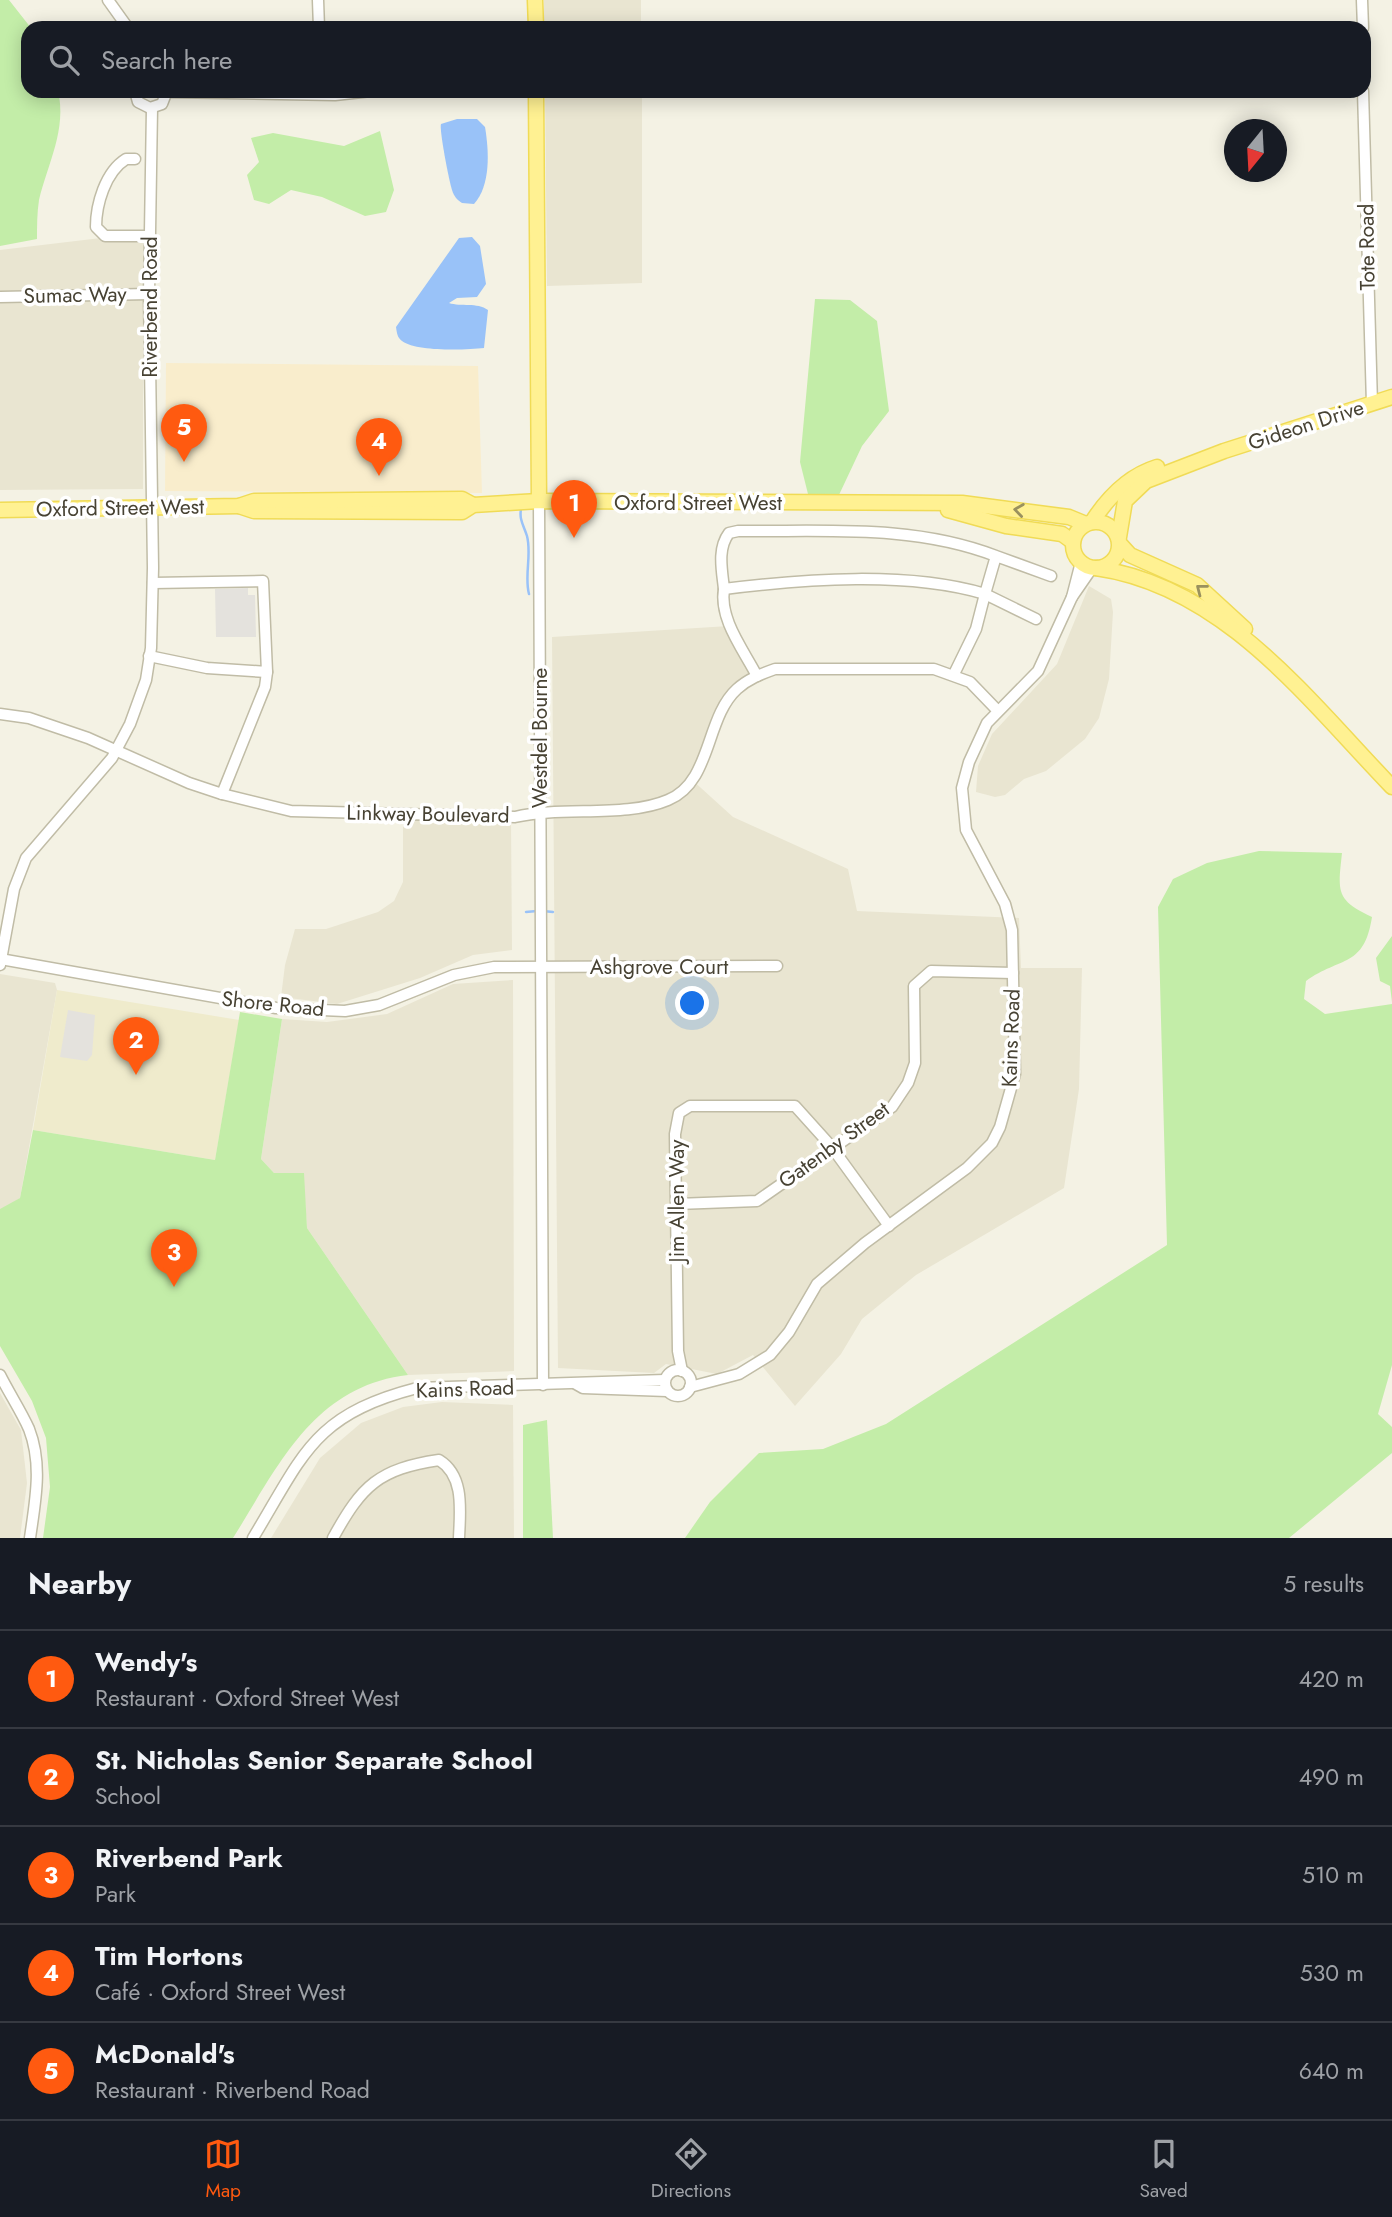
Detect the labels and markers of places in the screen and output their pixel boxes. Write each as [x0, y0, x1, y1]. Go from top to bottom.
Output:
pin: 5 [161, 404, 207, 462]
pin: 4 [356, 418, 402, 476]
pin: 1 [551, 480, 597, 538]
pin: 2 [113, 1017, 159, 1075]
pin: 3 [151, 1229, 197, 1287]

